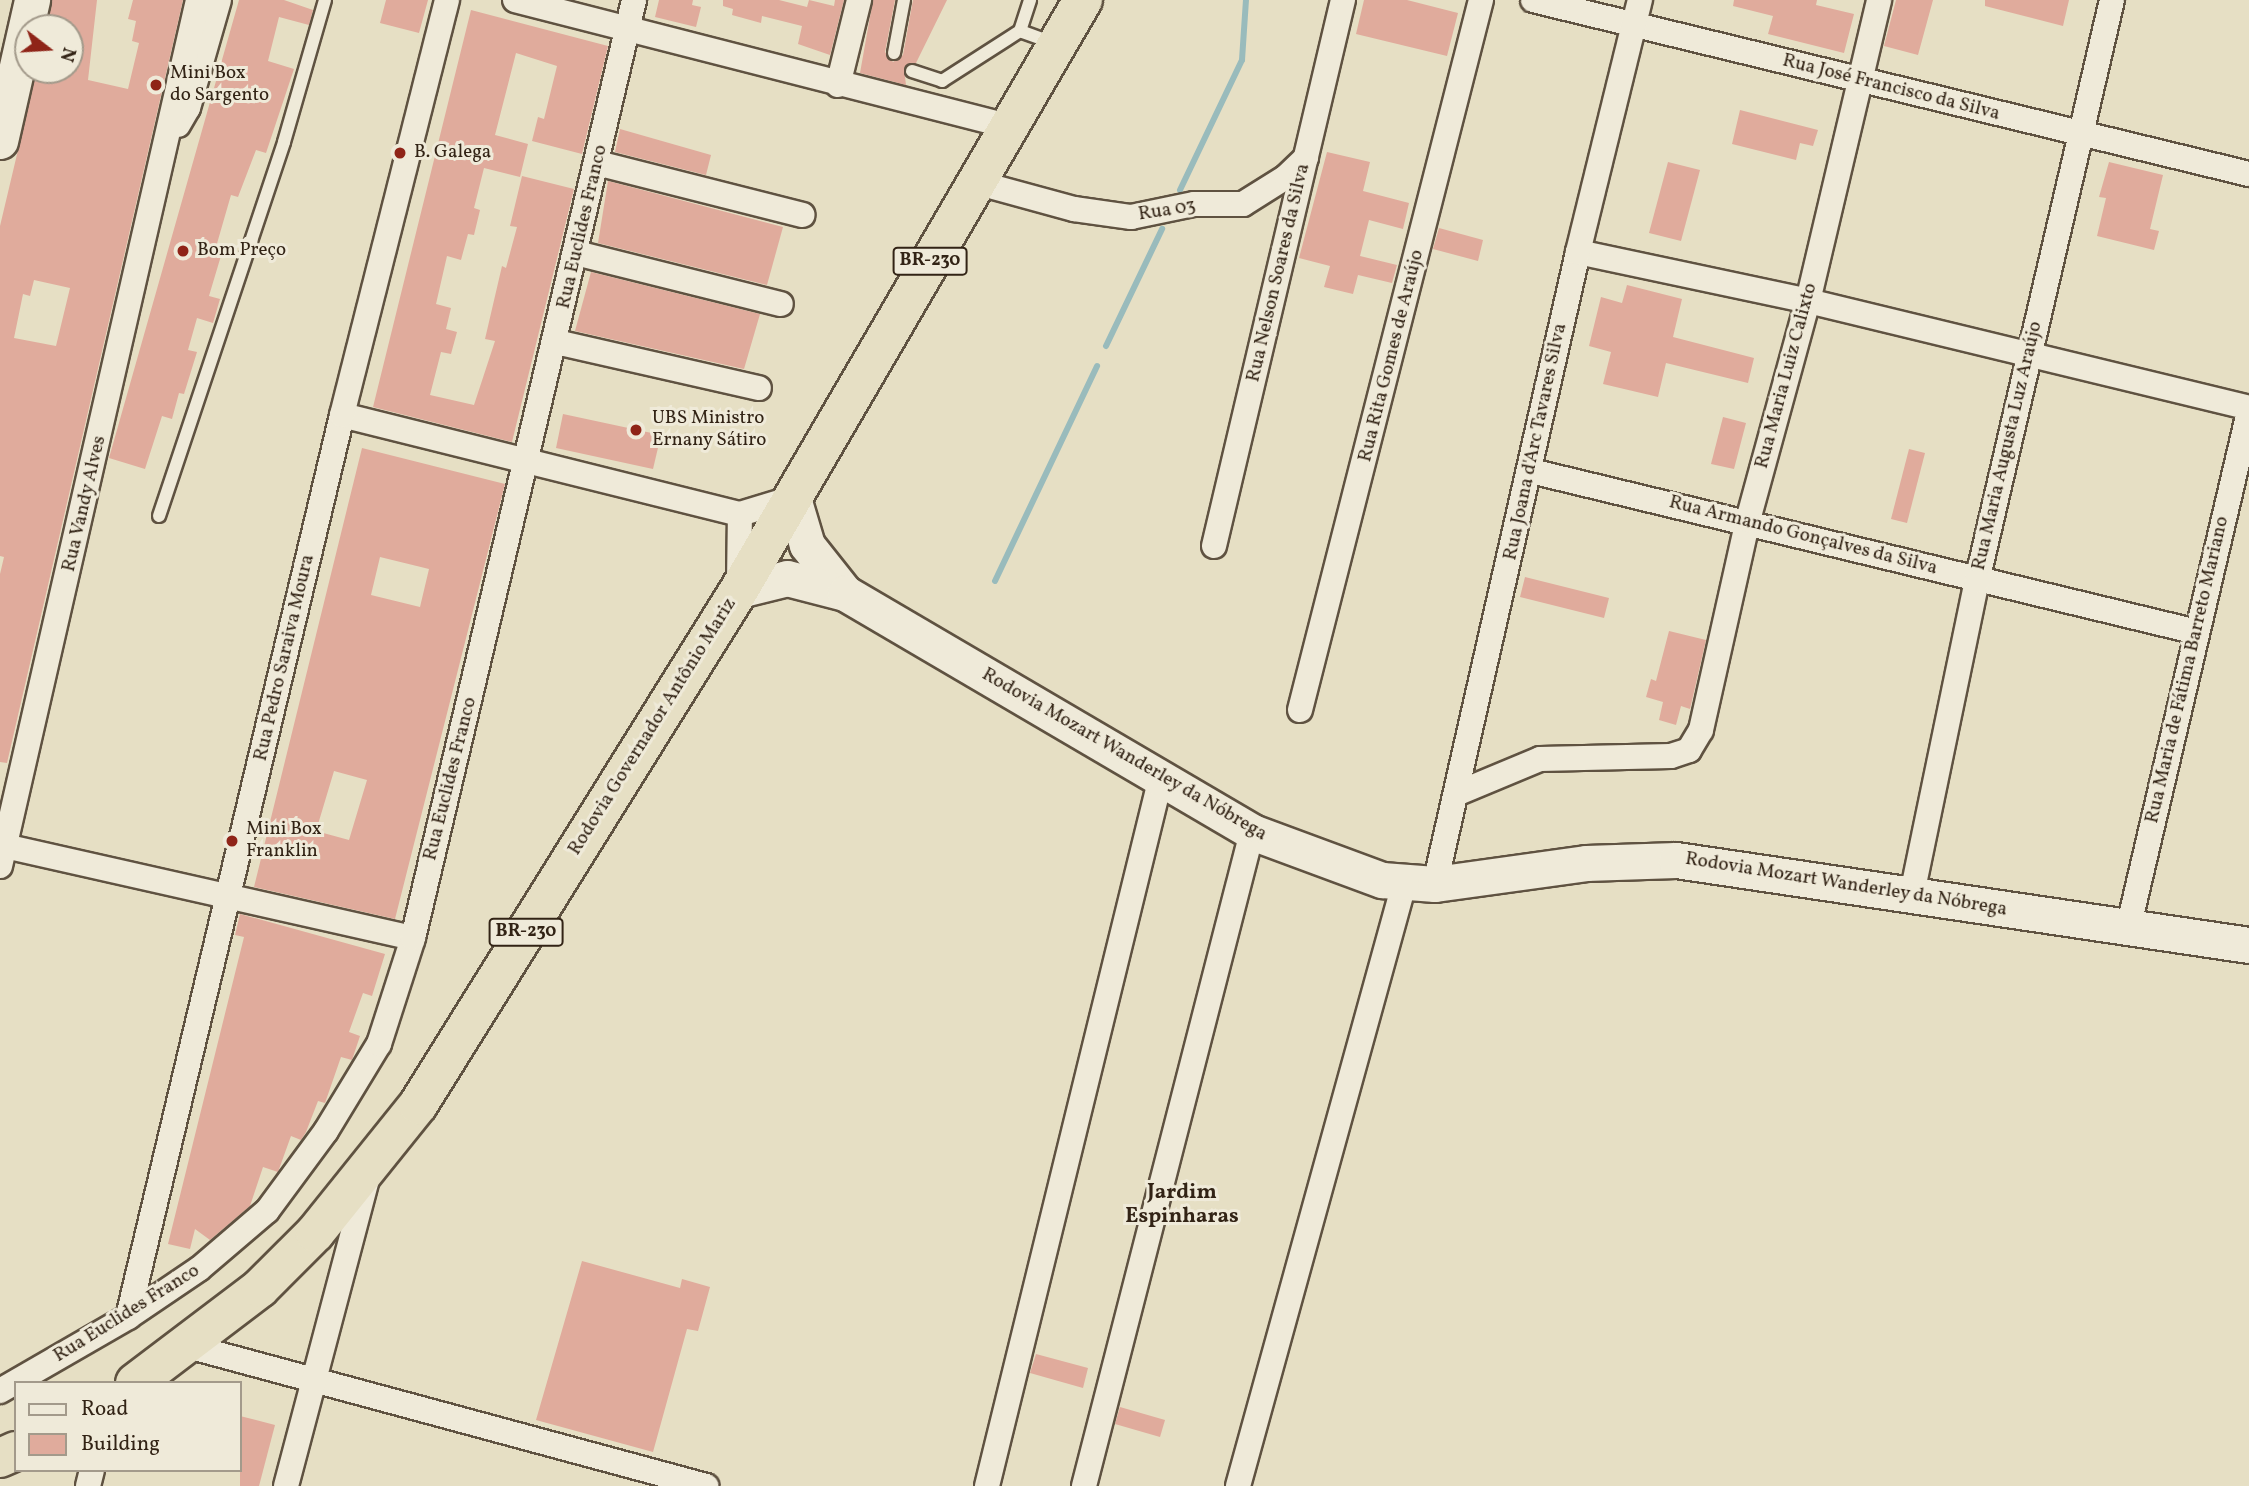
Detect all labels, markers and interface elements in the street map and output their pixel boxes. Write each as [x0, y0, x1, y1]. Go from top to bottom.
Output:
north arrow [14, 14, 84, 84]
text: N [53, 44, 82, 65]
street label: Rua José Francisco da Silva [1780, 50, 2002, 126]
place label: Mini Box do Sargento [170, 63, 269, 107]
marker: Mini Box do Sargento [148, 77, 164, 93]
place label: B. Galega [414, 142, 491, 164]
street label: Rua Euclides Franco [553, 143, 613, 311]
marker: B. Galega [392, 145, 408, 161]
street label: Rua Nelson Soares da Silva [1243, 162, 1315, 384]
street label: Rua 03 [1137, 195, 1197, 227]
place label: Bom Preço [197, 240, 286, 262]
marker: Bom Preço [175, 243, 191, 259]
road number: BR-230 [892, 246, 968, 276]
street label: Rua Rita Gomes de Araújo [1355, 248, 1429, 464]
street label: Rua Maria Luiz Calixto [1751, 281, 1823, 471]
street label: Rua Maria Augusta Luz Araújo [1968, 319, 2048, 573]
street label: Rua Joana d'Arc Tavares Silva [1500, 321, 1572, 563]
place label: UBS Ministro Ernany Sátiro [652, 408, 767, 452]
marker: UBS Ministro Ernany Sátiro [626, 420, 646, 440]
street label: Rua Vandy Alves [58, 433, 112, 575]
street label: Rua Armando Gonçalves da Silva [1667, 492, 1939, 580]
street label: Rua Maria de Fátima Barreto Mariano [2142, 514, 2234, 826]
street label: Rua Pedro Saraiva Moura [250, 553, 320, 763]
street label: Rodovia Governador Antônio Mariz [564, 594, 742, 860]
street label: Rodovia Mozart Wanderley da Nóbrega [977, 663, 1271, 847]
street label: Rua Euclides Franco [420, 695, 482, 863]
place label: Mini Box Franklin [246, 819, 322, 863]
marker: Mini Box Franklin [224, 833, 240, 849]
street label: Rodovia Mozart Wanderley da Nóbrega [1683, 848, 2009, 922]
road number: BR-230 [488, 917, 564, 946]
district label: Jardim Espinharas [1125, 1180, 1239, 1230]
street label: Rua Euclides Franco [50, 1260, 204, 1368]
legend [14, 1381, 242, 1472]
text: Road [81, 1395, 128, 1424]
text: Building [81, 1430, 160, 1459]

